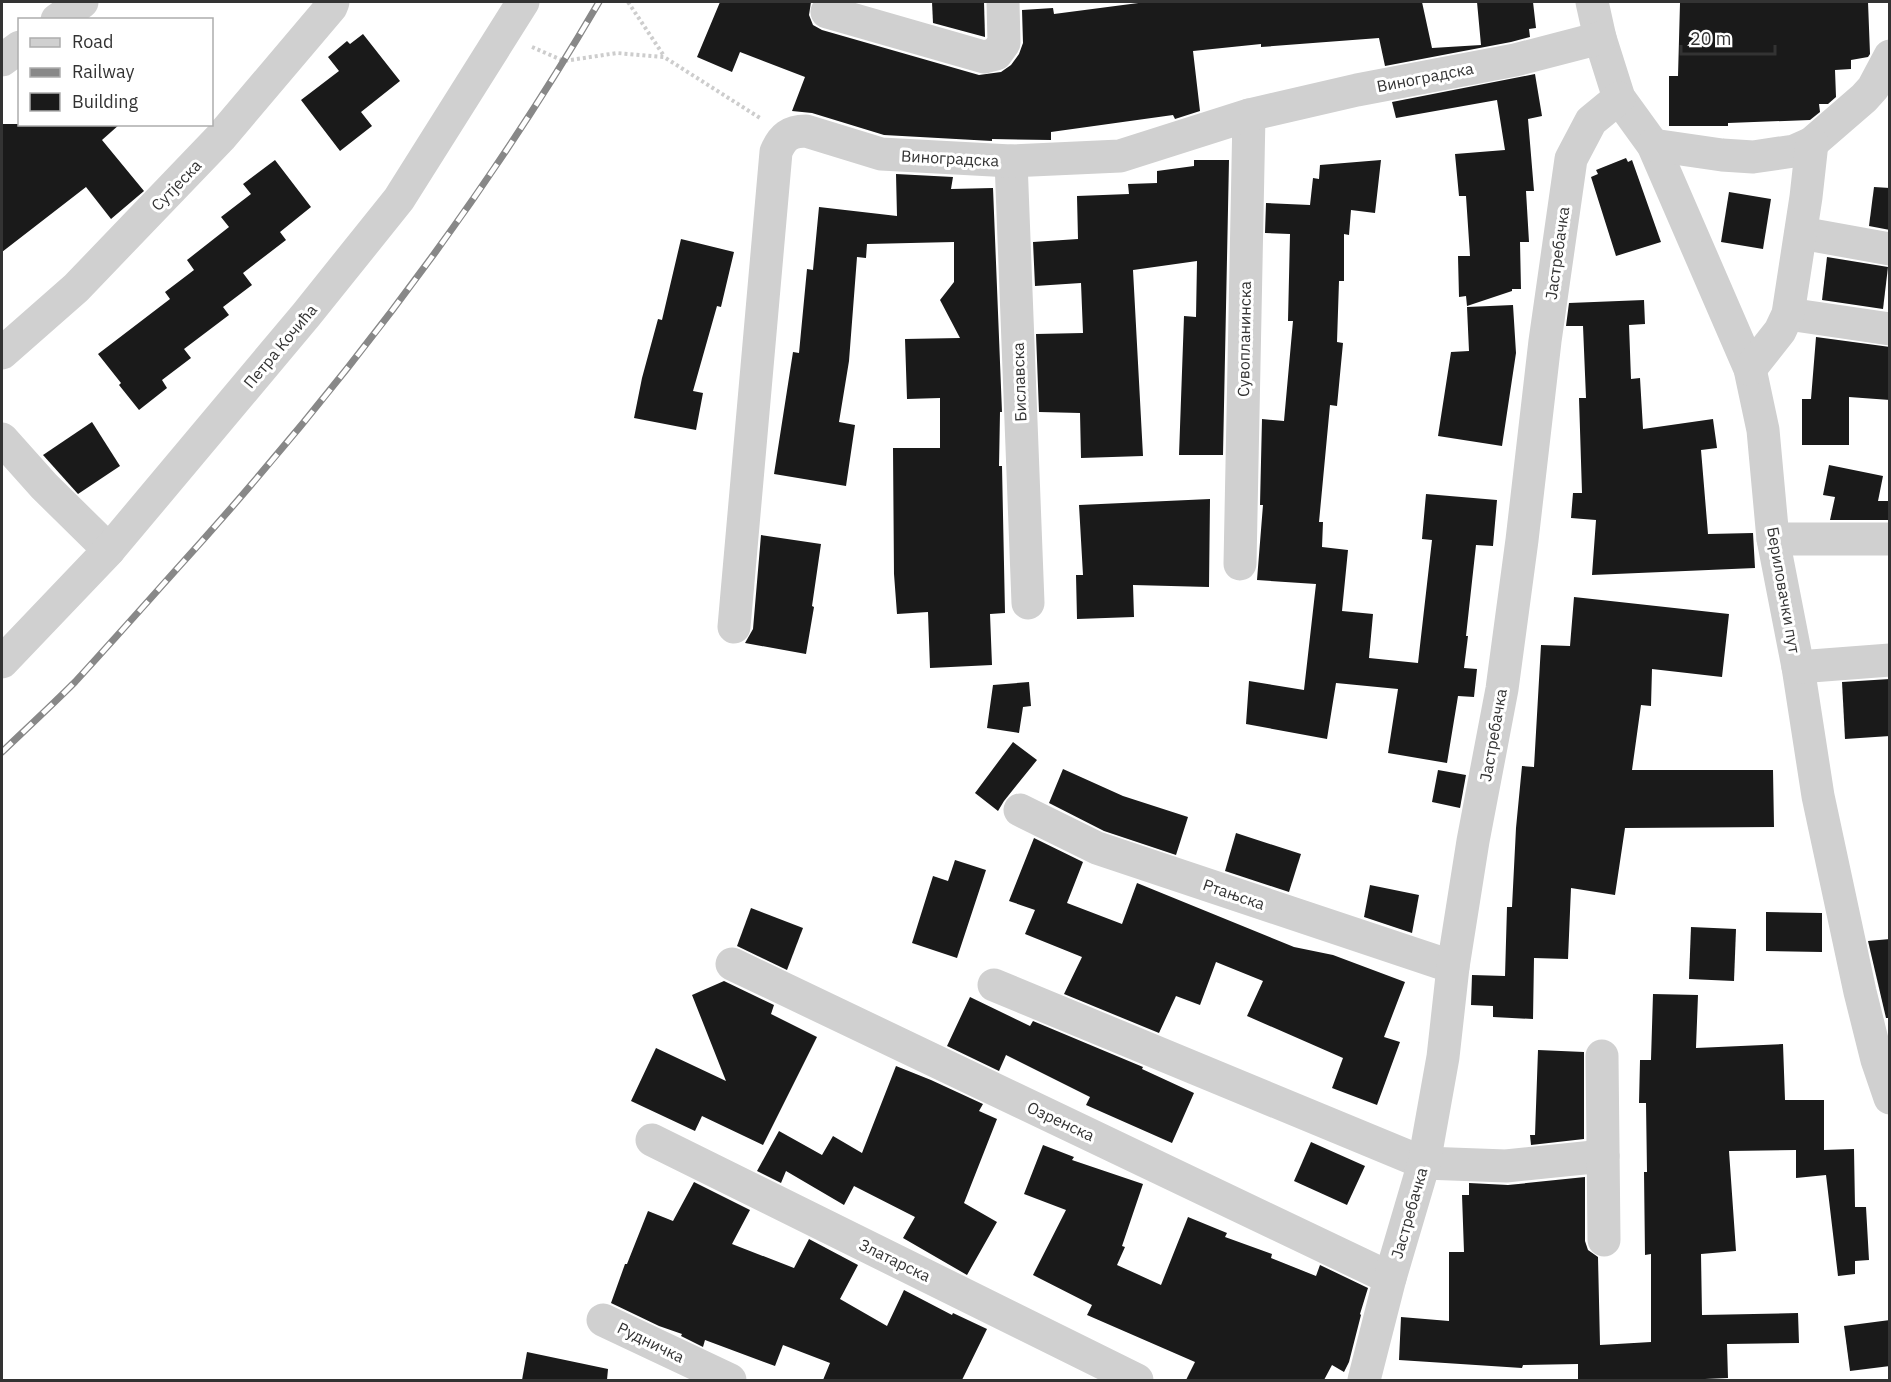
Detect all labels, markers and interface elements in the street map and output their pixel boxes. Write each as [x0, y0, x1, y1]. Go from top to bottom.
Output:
legend [18, 18, 213, 126]
scale bar [1681, 18, 1776, 56]
text: 20 m [1690, 27, 1732, 50]
text: Road [72, 30, 113, 53]
street label: Виноградска [1375, 58, 1476, 96]
text: Railway [72, 60, 134, 83]
text: Building [72, 90, 139, 113]
street label: Виноградска [900, 145, 1000, 171]
street label: Сутјеска [147, 155, 206, 215]
street label: Јастребачка [1541, 205, 1573, 301]
street label: Сувопланинска [1233, 280, 1255, 397]
street label: Петра Кочића [239, 300, 321, 392]
street label: Биславска [1008, 342, 1030, 422]
street label: Бериловачки пут [1763, 525, 1805, 655]
street label: Јастребачка [1475, 687, 1511, 783]
street label: Ртањска [1200, 874, 1268, 914]
street label: Озренска [1024, 1097, 1098, 1145]
street label: Јастребачка [1386, 1165, 1432, 1261]
street label: Златарска [856, 1234, 934, 1286]
street label: Рудничка [614, 1317, 688, 1367]

